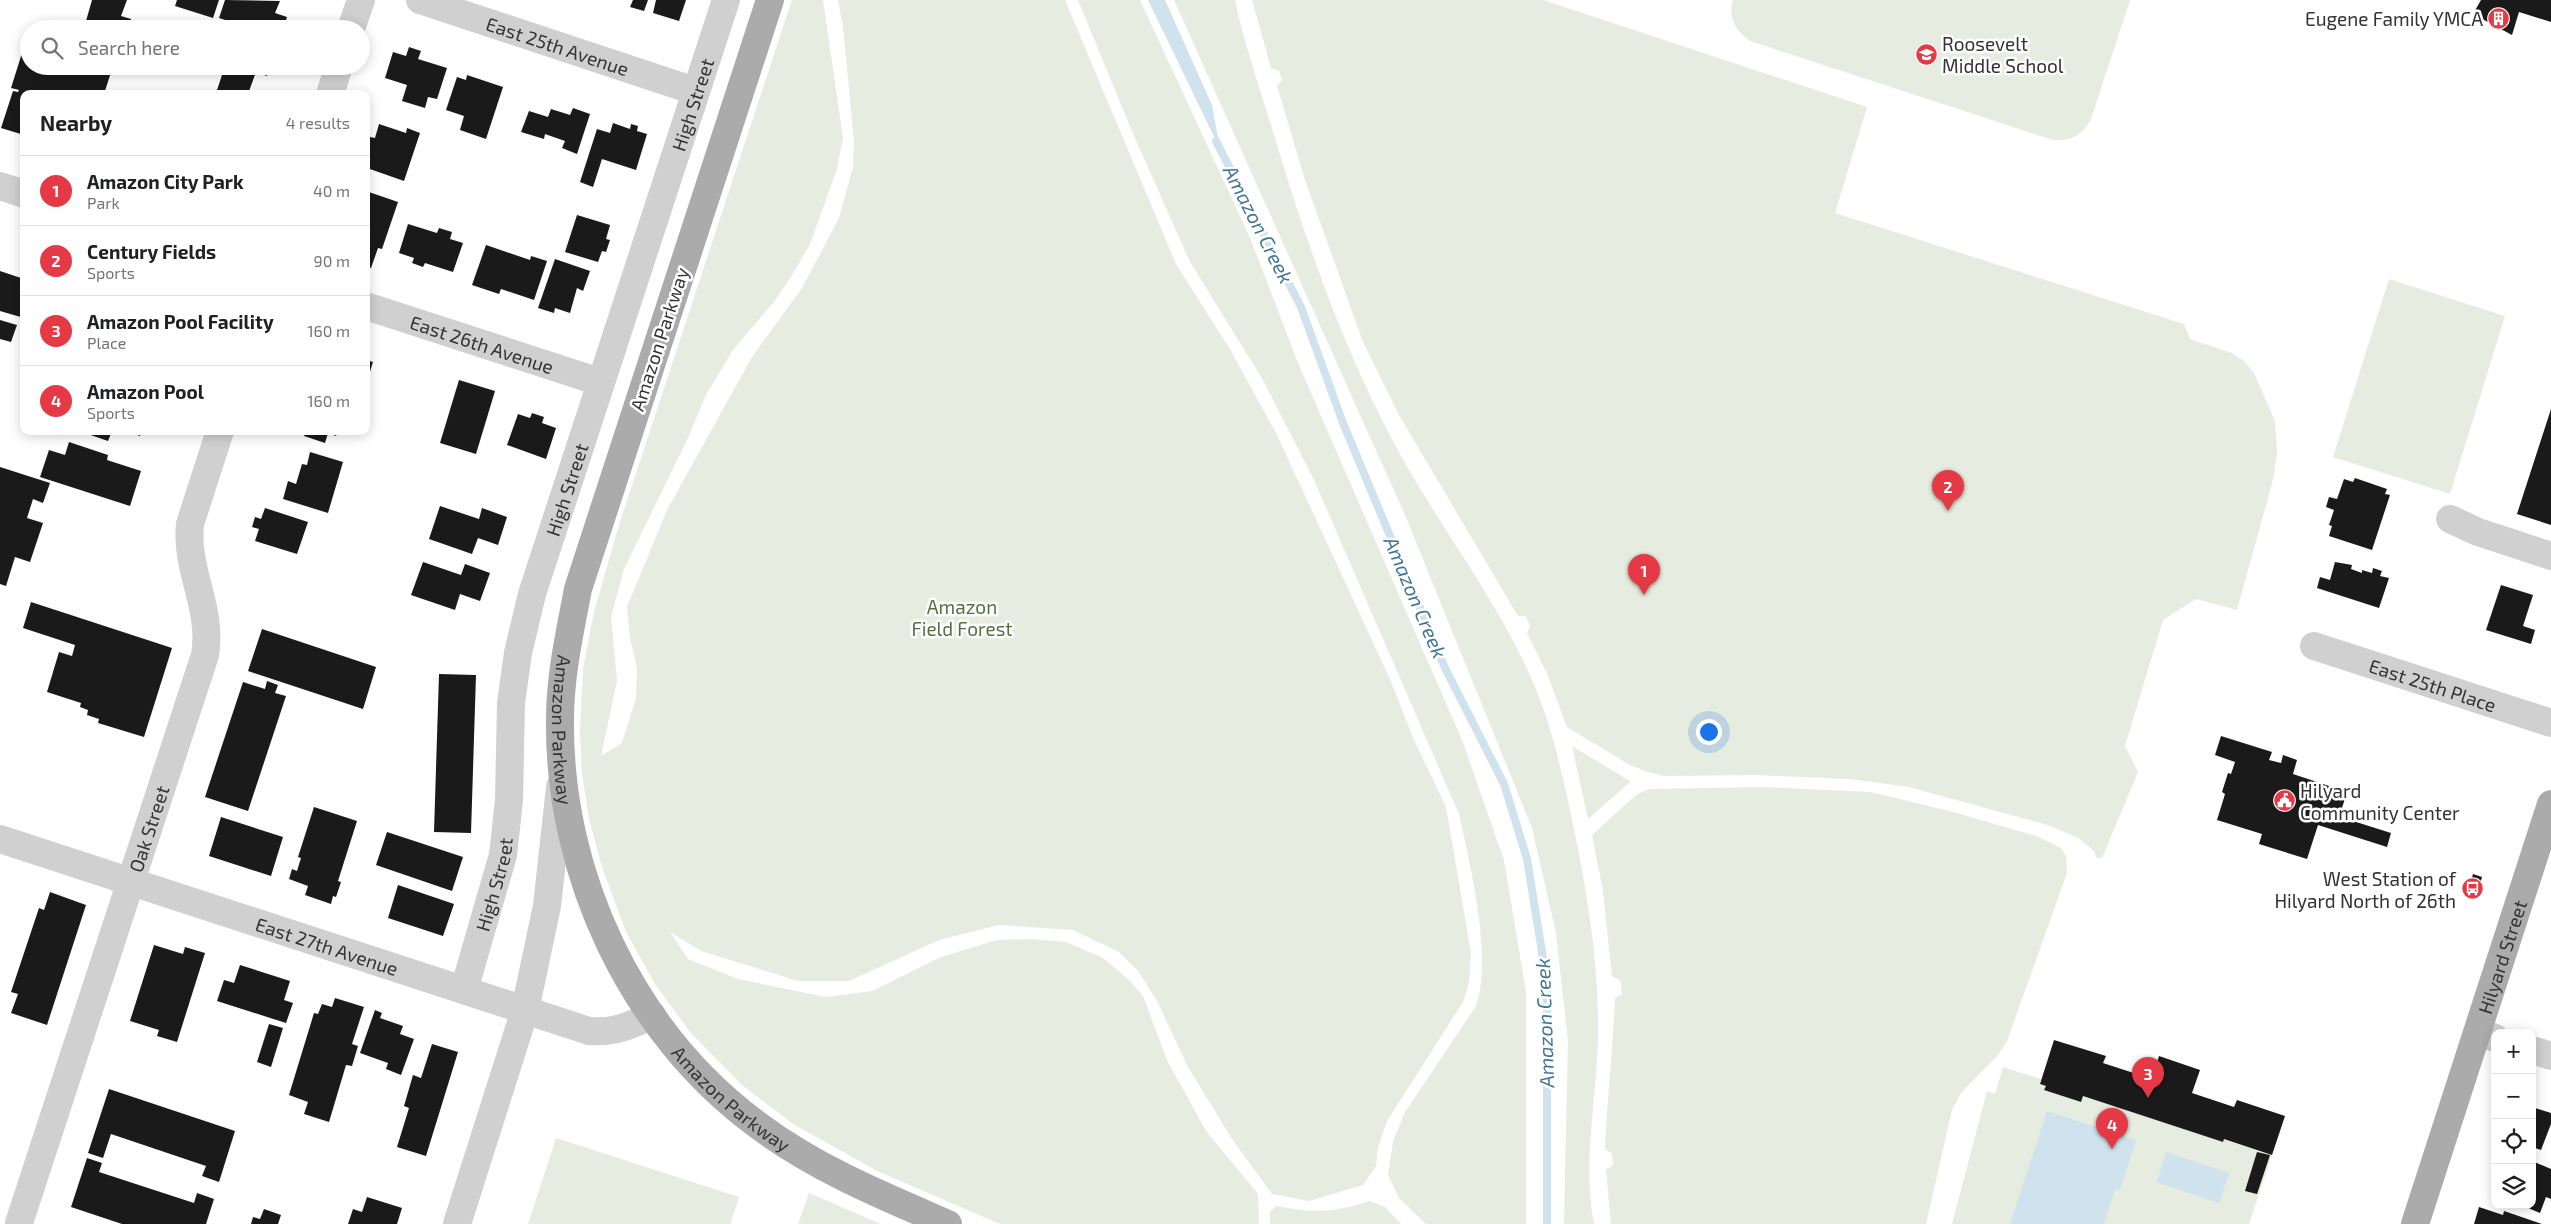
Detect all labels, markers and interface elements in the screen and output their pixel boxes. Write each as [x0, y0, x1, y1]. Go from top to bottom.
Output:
building icon: Eugene Family YMCA [2487, 6, 2511, 30]
place label: Eugene Family YMCA [2305, 7, 2483, 30]
street label: East 25th Avenue [483, 11, 632, 80]
search box [20, 20, 370, 75]
place label: Roosevelt Middle School [1942, 32, 2064, 77]
icon: search [38, 34, 66, 62]
text: Search here [78, 36, 180, 59]
school or university icon: Roosevelt Middle School [1914, 42, 1938, 66]
street label: High Street [666, 55, 718, 154]
text: Nearby [40, 110, 112, 135]
text: 4 results [286, 113, 350, 132]
water label: Amazon Creek [1218, 160, 1299, 287]
text: Amazon City Park [87, 170, 244, 193]
text: 1 [53, 181, 59, 200]
text: 40 m [313, 181, 350, 200]
text: Park [87, 193, 120, 212]
text: Century Fields [87, 240, 216, 263]
text: 2 [51, 251, 61, 270]
text: 90 m [314, 251, 350, 270]
text: Sports [87, 263, 135, 282]
street label: Amazon Parkway [625, 264, 693, 414]
text: Amazon Pool Facility [87, 310, 274, 333]
street label: East 26th Avenue [407, 310, 557, 378]
text: 3 [51, 321, 61, 340]
text: 160 m [307, 321, 350, 340]
text: Place [87, 333, 126, 352]
text: Amazon Pool [87, 380, 204, 403]
text: 4 [51, 391, 61, 410]
text: 160 m [307, 391, 350, 410]
text: Sports [87, 403, 135, 422]
street label: High Street [540, 440, 592, 539]
pin: 2 [1932, 470, 1964, 511]
water label: Amazon Creek [1379, 532, 1452, 661]
pin: 1 [1628, 554, 1660, 595]
park label: Amazon Field Forest [911, 595, 1013, 640]
street label: East 25th Place [2366, 653, 2499, 716]
street label: Amazon Parkway [548, 654, 578, 806]
your location [1696, 719, 1722, 745]
place label: Hilyard Community Center [2300, 779, 2460, 824]
street label: Oak Street [123, 782, 173, 875]
public building icon: Hilyard Community Center [2272, 789, 2296, 813]
street label: High Street [470, 836, 516, 934]
place label: West Station of Hilyard North of 26th [2274, 867, 2457, 912]
bus stop icon: West Station of Hilyard North of 26th [2460, 877, 2484, 901]
street label: Hilyard Street [2472, 897, 2531, 1017]
street label: East 27th Avenue [253, 912, 401, 980]
water label: Amazon Creek [1530, 958, 1558, 1089]
map controls [2491, 1029, 2536, 1209]
button: + [2491, 1029, 2536, 1074]
street label: Amazon Parkway [668, 1041, 795, 1156]
pin: 3 [2132, 1057, 2164, 1098]
button: − [2491, 1074, 2536, 1119]
pin: 4 [2096, 1108, 2128, 1149]
button: locate [2491, 1119, 2536, 1164]
button: layers [2491, 1164, 2536, 1209]

